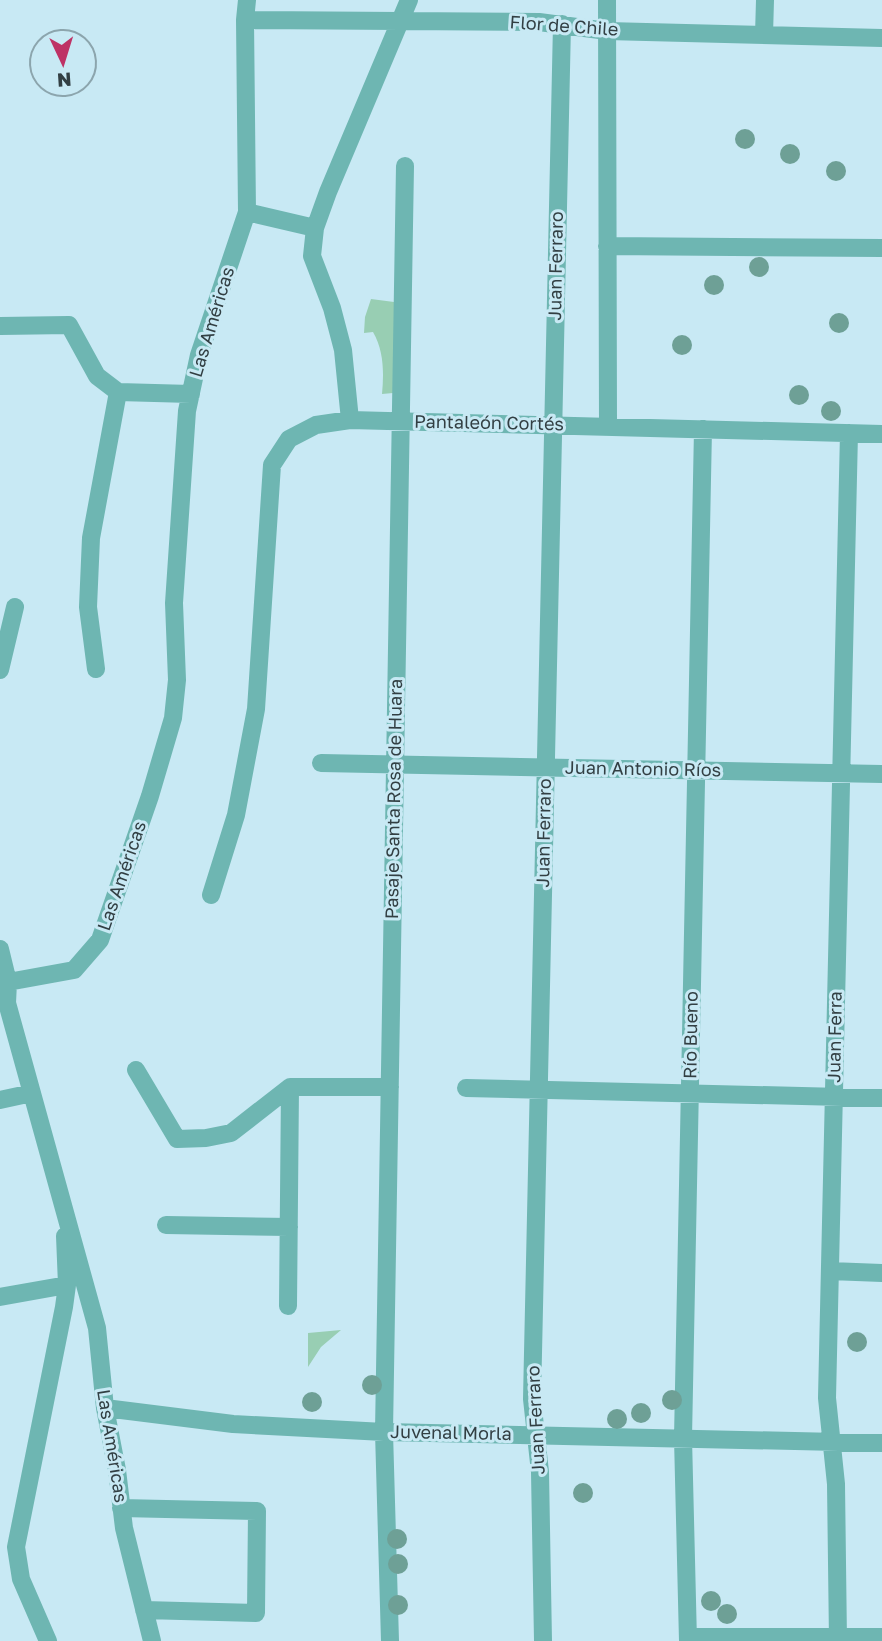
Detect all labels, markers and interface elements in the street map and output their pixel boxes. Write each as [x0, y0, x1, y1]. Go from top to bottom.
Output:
street label: Flor de Chile [509, 10, 619, 40]
north arrow [28, 28, 98, 98]
text: N [56, 68, 72, 92]
street label: Juan Ferraro [543, 211, 567, 321]
street label: Las Américas [184, 264, 238, 380]
street label: Pantaleón Cortés [414, 410, 564, 434]
street label: Pasaje Santa Rosa de Huara [380, 679, 406, 919]
street label: Juan Antonio Ríos [565, 756, 721, 780]
street label: Juan Ferraro [531, 778, 555, 888]
street label: Las Américas [92, 818, 150, 933]
street label: Río Bueno [678, 991, 702, 1079]
street label: Juan Ferra [822, 991, 846, 1083]
street label: Juan Ferraro [521, 1365, 549, 1475]
street label: Las Américas [93, 1388, 133, 1504]
street label: Juvenal Morla [390, 1420, 512, 1444]

